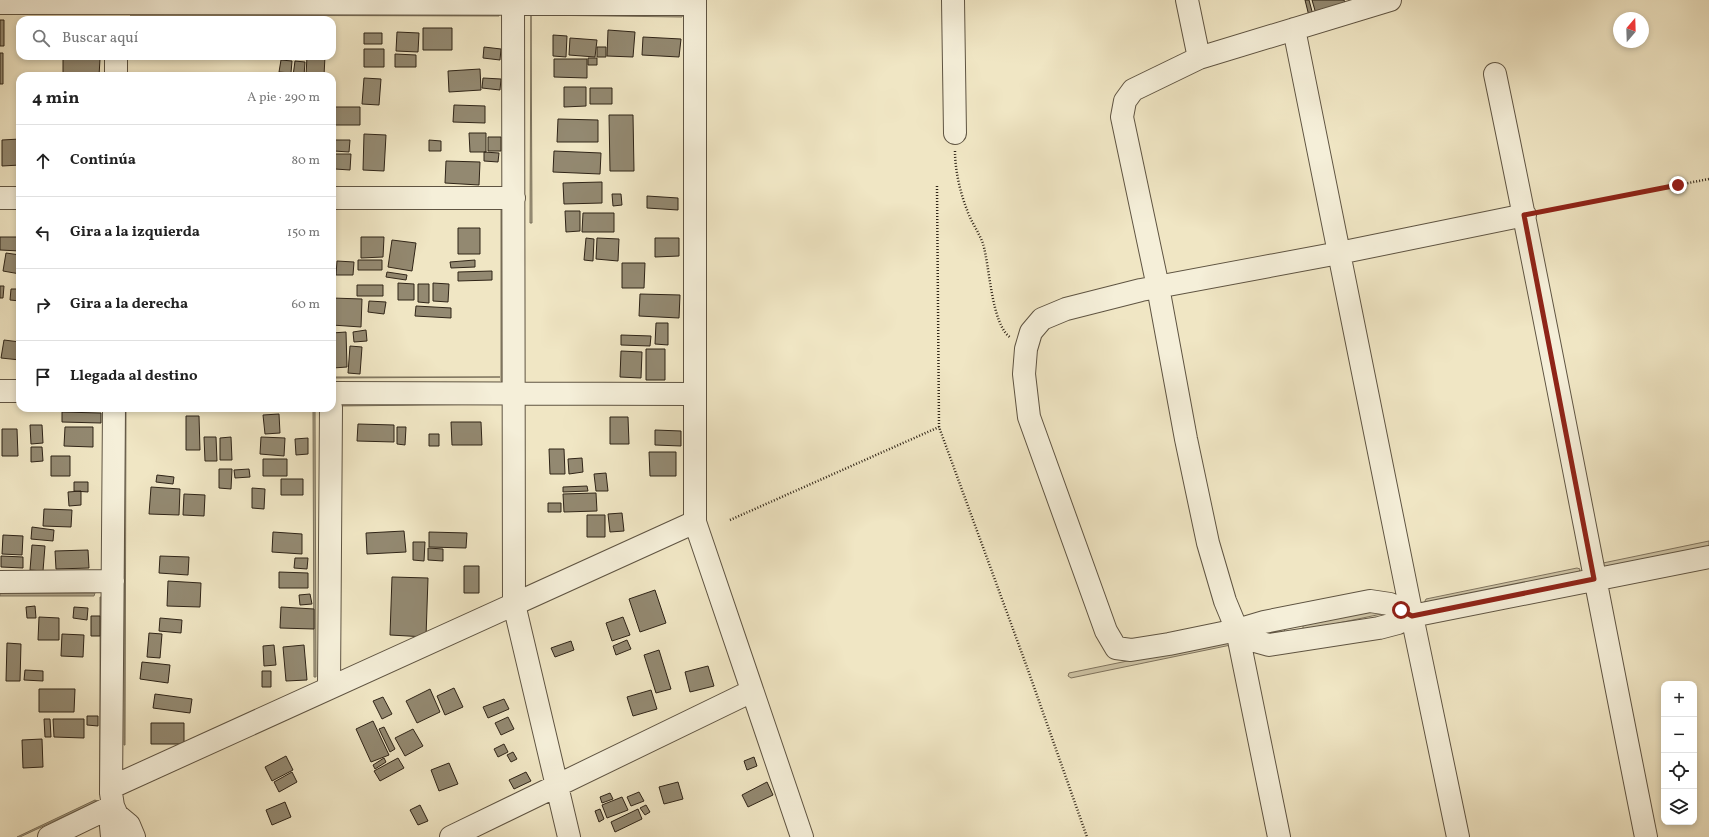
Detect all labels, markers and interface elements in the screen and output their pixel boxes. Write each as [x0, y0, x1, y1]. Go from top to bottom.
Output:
north arrow [1613, 12, 1649, 48]
search box [16, 16, 336, 60]
icon: search [30, 27, 52, 49]
text: Buscar aquí [62, 28, 138, 49]
text: 4 min [32, 87, 79, 110]
text: A pie · 290 m [247, 89, 320, 107]
icon: ahead [32, 150, 54, 172]
text: Continúa [70, 150, 136, 171]
text: 80 m [291, 152, 320, 170]
route end [1669, 176, 1687, 194]
icon: left [32, 222, 54, 244]
text: Gira a la izquierda [70, 222, 200, 243]
text: 150 m [287, 224, 320, 242]
icon: right [32, 294, 54, 316]
text: Gira a la derecha [70, 294, 188, 315]
text: 60 m [292, 296, 320, 314]
icon: arrive [32, 366, 54, 388]
text: Llegada al destino [70, 366, 198, 387]
route start [1392, 601, 1410, 619]
map controls [1661, 681, 1697, 825]
button: + [1661, 681, 1697, 717]
button: − [1661, 717, 1697, 753]
button: locate [1661, 753, 1697, 789]
button: layers [1661, 789, 1697, 825]

